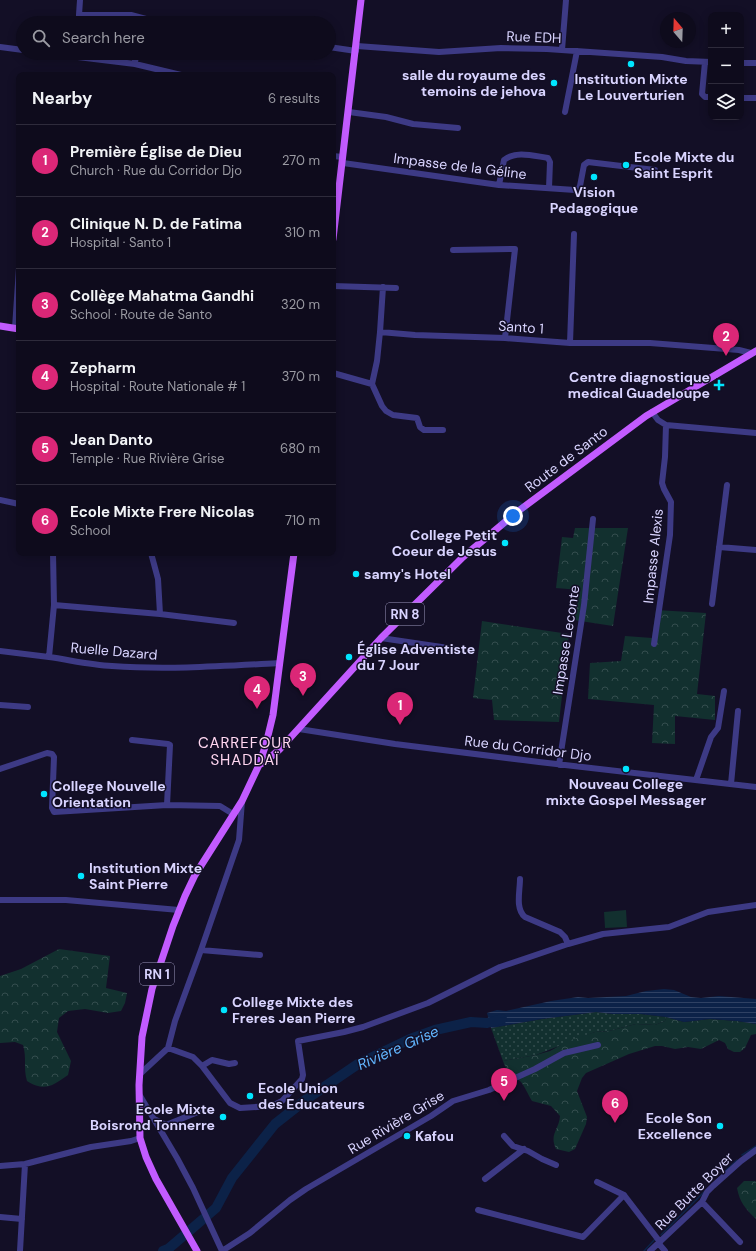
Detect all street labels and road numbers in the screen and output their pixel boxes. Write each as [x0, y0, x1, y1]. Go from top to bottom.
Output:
street label: Rue EDH [506, 27, 562, 47]
street label: Impasse de la Géline [392, 149, 528, 183]
street label: Santo 1 [498, 316, 544, 338]
street label: Route de Santo [521, 422, 611, 496]
street label: Impasse Alexis [639, 508, 667, 604]
street label: Impasse Leconte [548, 584, 584, 696]
road number: RN 8 [386, 603, 424, 625]
street label: Ruelle Dazard [70, 638, 158, 664]
street label: Rue du Corridor Djo [463, 731, 593, 765]
road number: RN 1 [140, 963, 174, 985]
street label: Rue Rivière Grise [345, 1086, 447, 1158]
street label: Rue Butte Boyer [651, 1148, 737, 1234]

